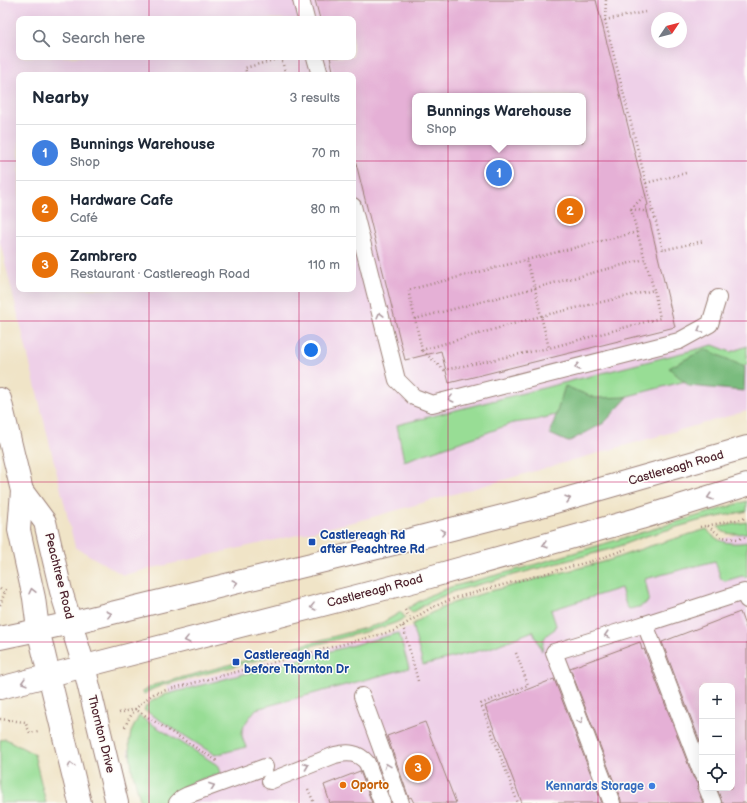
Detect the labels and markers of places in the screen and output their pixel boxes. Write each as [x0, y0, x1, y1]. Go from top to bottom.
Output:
pin: 1 [486, 158, 512, 188]
pin: 2 [557, 196, 583, 226]
place label: Castlereagh Rd after Peachtree Rd [320, 528, 425, 557]
marker: Castlereagh Rd after Peachtree Rd [307, 537, 317, 547]
place label: Castlereagh Rd before Thornton Dr [244, 648, 349, 677]
marker: Castlereagh Rd before Thornton Dr [231, 657, 241, 667]
pin: 3 [405, 753, 431, 783]
place label: Oporto [351, 778, 389, 793]
place label: Kennards Storage [545, 779, 644, 794]
marker: Oporto [338, 780, 348, 790]
marker: Kennards Storage [647, 781, 657, 791]

